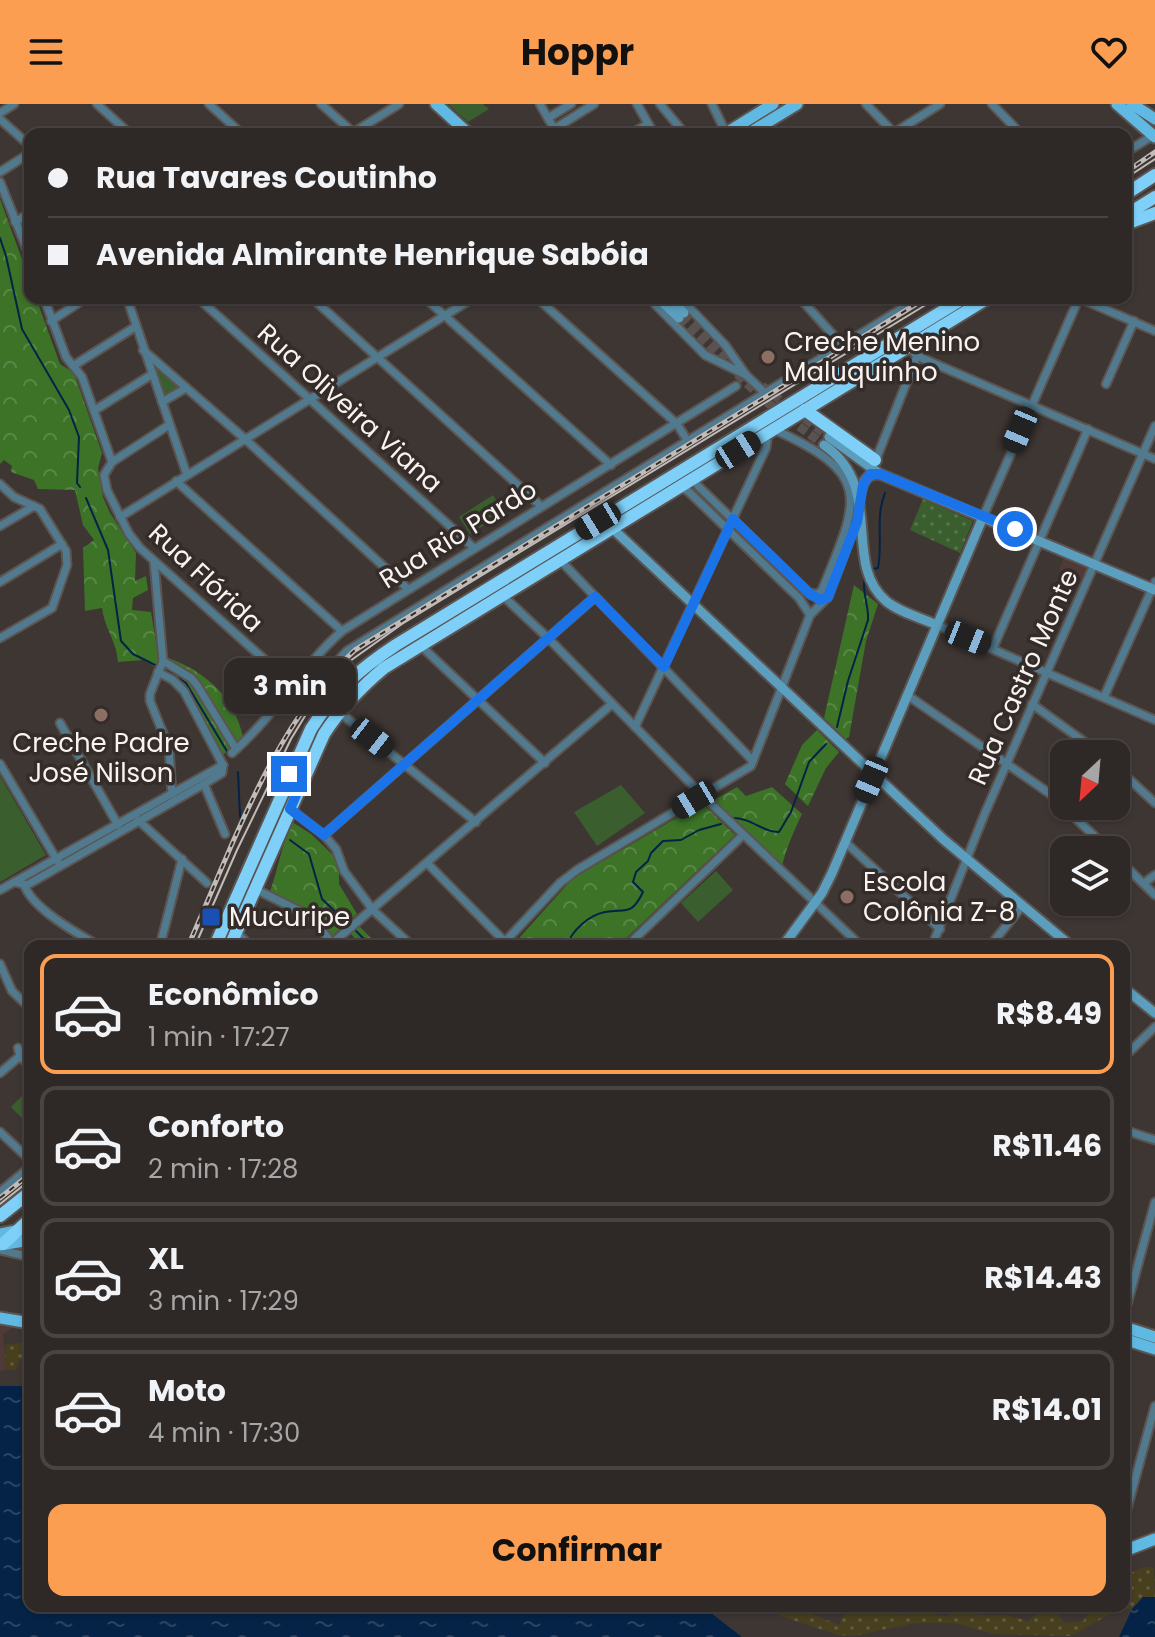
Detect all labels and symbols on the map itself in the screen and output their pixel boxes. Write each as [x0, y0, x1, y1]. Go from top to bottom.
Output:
street label: Rua Oliveira Viana [250, 315, 450, 501]
place label: Creche Menino Maluquinho [784, 324, 980, 390]
marker: Creche Menino Maluquinho [759, 348, 777, 366]
car [1000, 403, 1040, 457]
car [711, 427, 765, 473]
street label: Rua Rio Pardo [372, 471, 544, 597]
car [571, 498, 625, 544]
route start [997, 511, 1033, 547]
street label: Rua Flórida [141, 516, 271, 640]
street label: Rua Castro Monte [959, 564, 1087, 790]
car [941, 618, 995, 658]
callout: 3 min [223, 658, 355, 714]
marker: Creche Padre José Nilson [92, 706, 110, 724]
car [346, 714, 398, 762]
place label: Creche Padre José Nilson [12, 725, 190, 791]
north arrow [1050, 740, 1130, 820]
car [851, 753, 891, 807]
route end [271, 756, 307, 792]
car [667, 777, 721, 823]
place label: Escola Colônia Z-8 [863, 864, 1015, 930]
marker: Escola Colônia Z-8 [838, 888, 856, 906]
place label: Mucuripe [229, 899, 350, 935]
marker: Mucuripe [200, 906, 222, 928]

